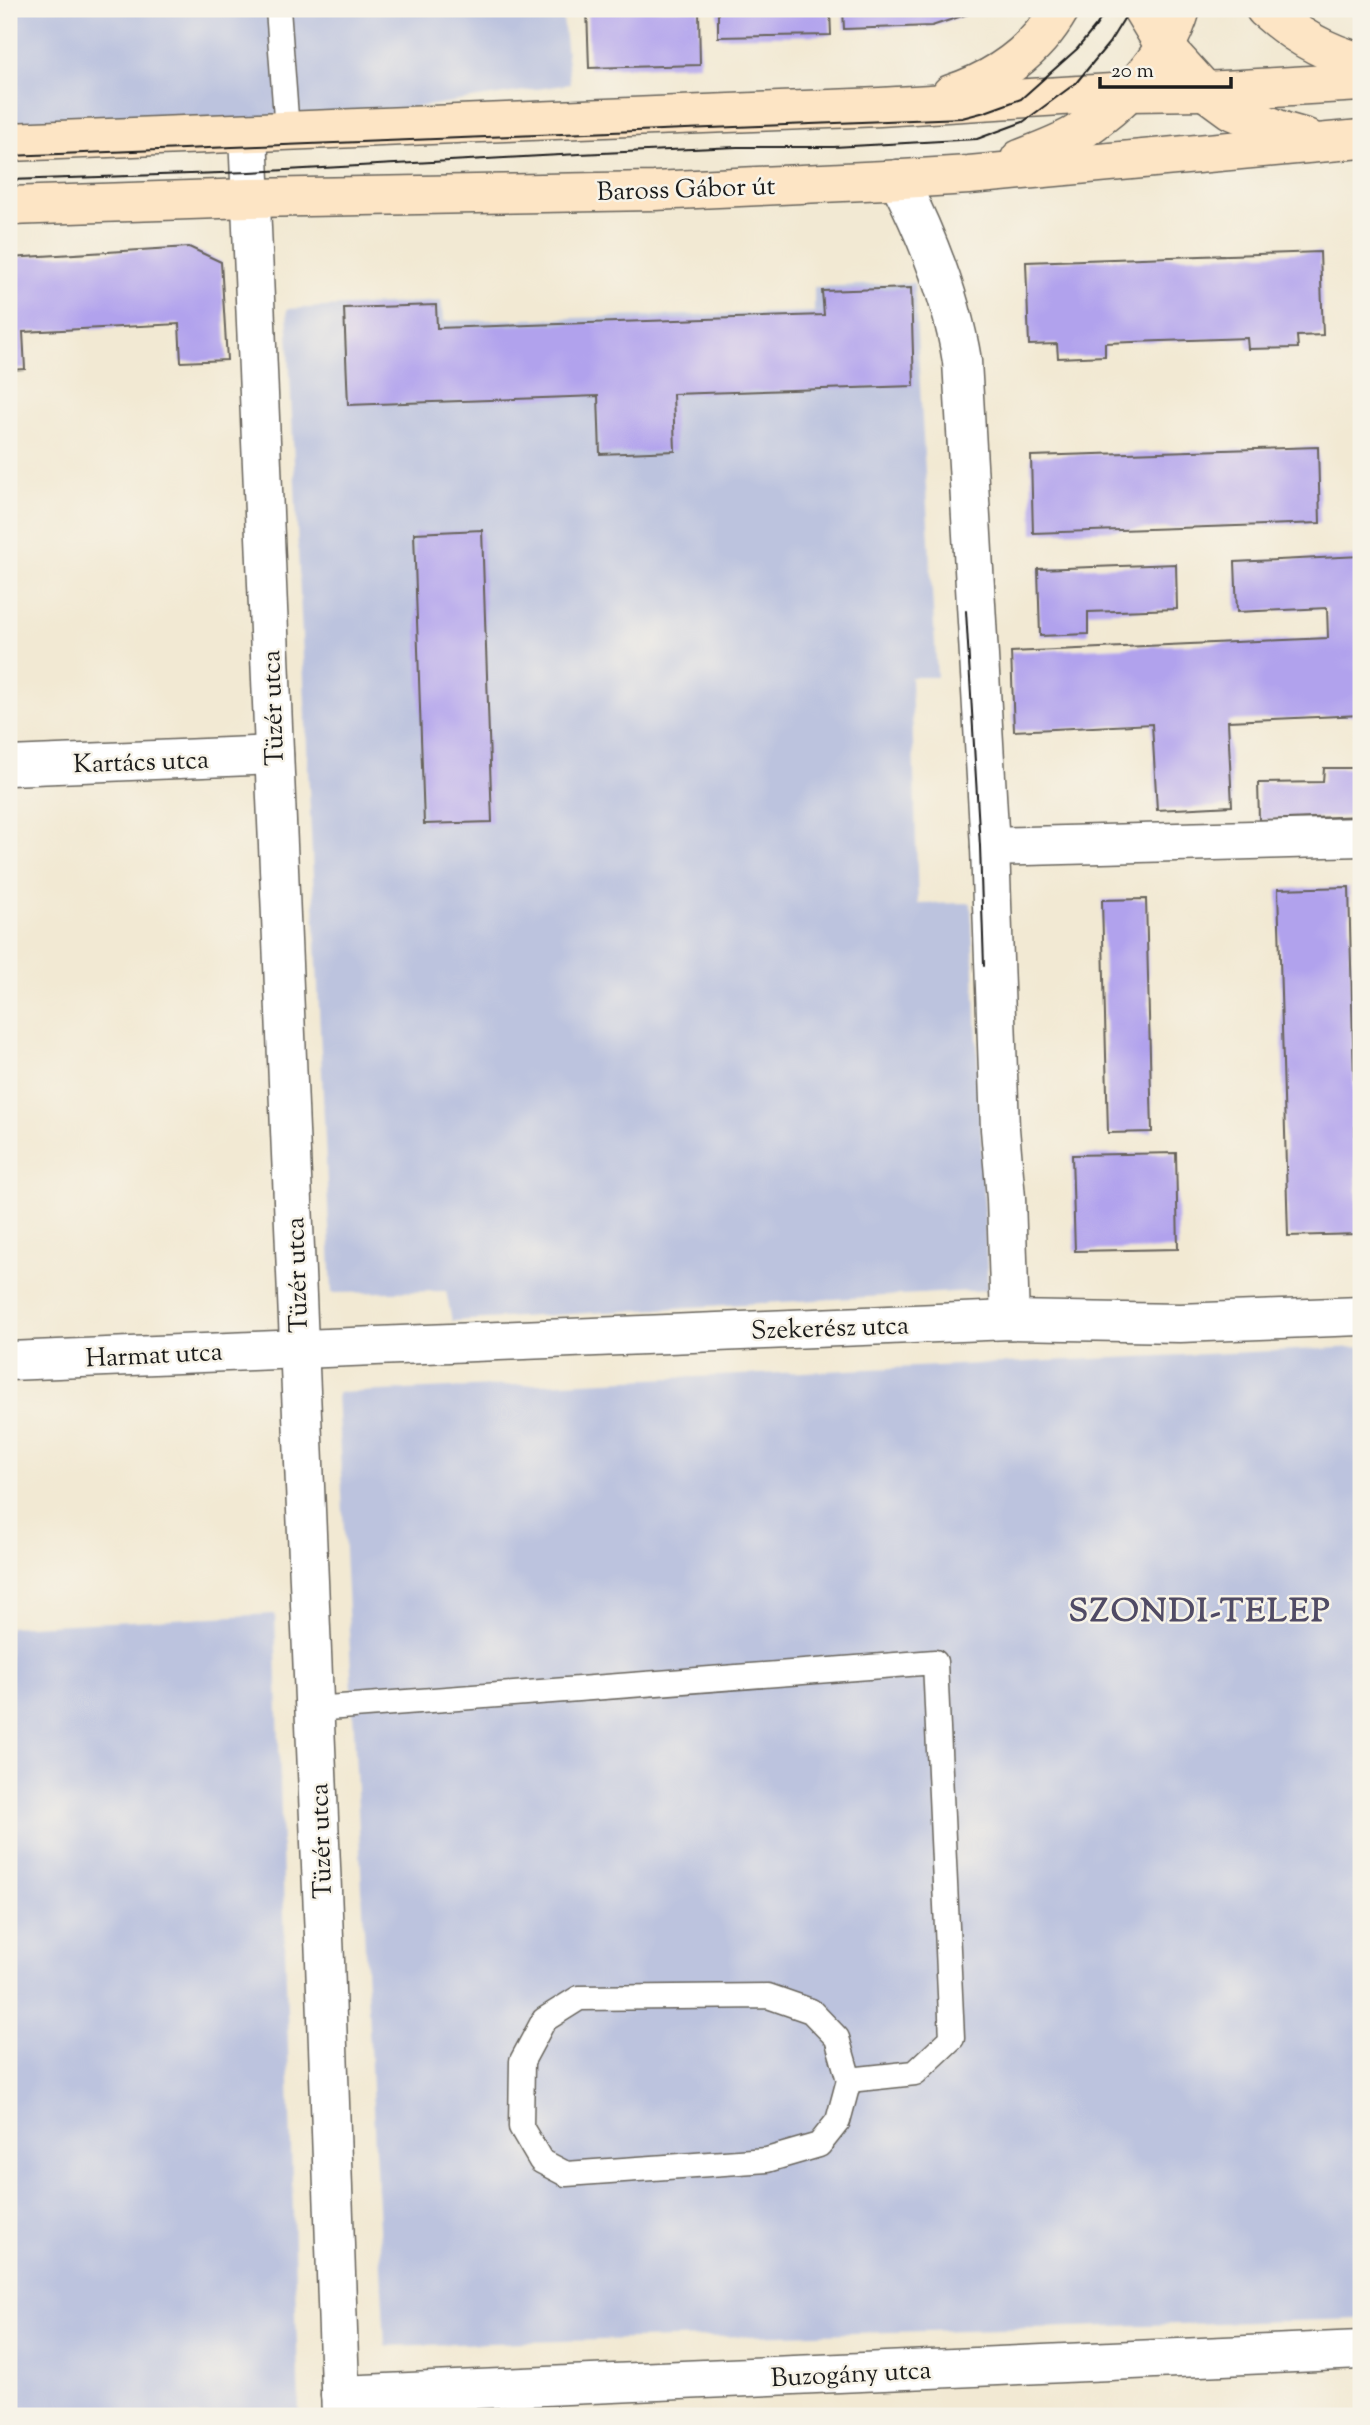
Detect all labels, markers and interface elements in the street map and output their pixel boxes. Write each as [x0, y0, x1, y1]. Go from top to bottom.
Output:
scale bar [1100, 46, 1232, 90]
text: 20 m [1111, 57, 1154, 87]
street label: Baross Gábor út [596, 169, 776, 212]
street label: Tüzér utca [254, 649, 295, 766]
street label: Kartács utca [73, 743, 210, 784]
street label: Tüzér utca [278, 1216, 319, 1333]
street label: Szekerész utca [750, 1308, 910, 1351]
street label: Harmat utca [85, 1334, 224, 1379]
district label: SZONDI-TELEP [1068, 1589, 1332, 1637]
street label: Tüzér utca [302, 1782, 343, 1899]
street label: Buzogány utca [770, 2353, 932, 2398]

